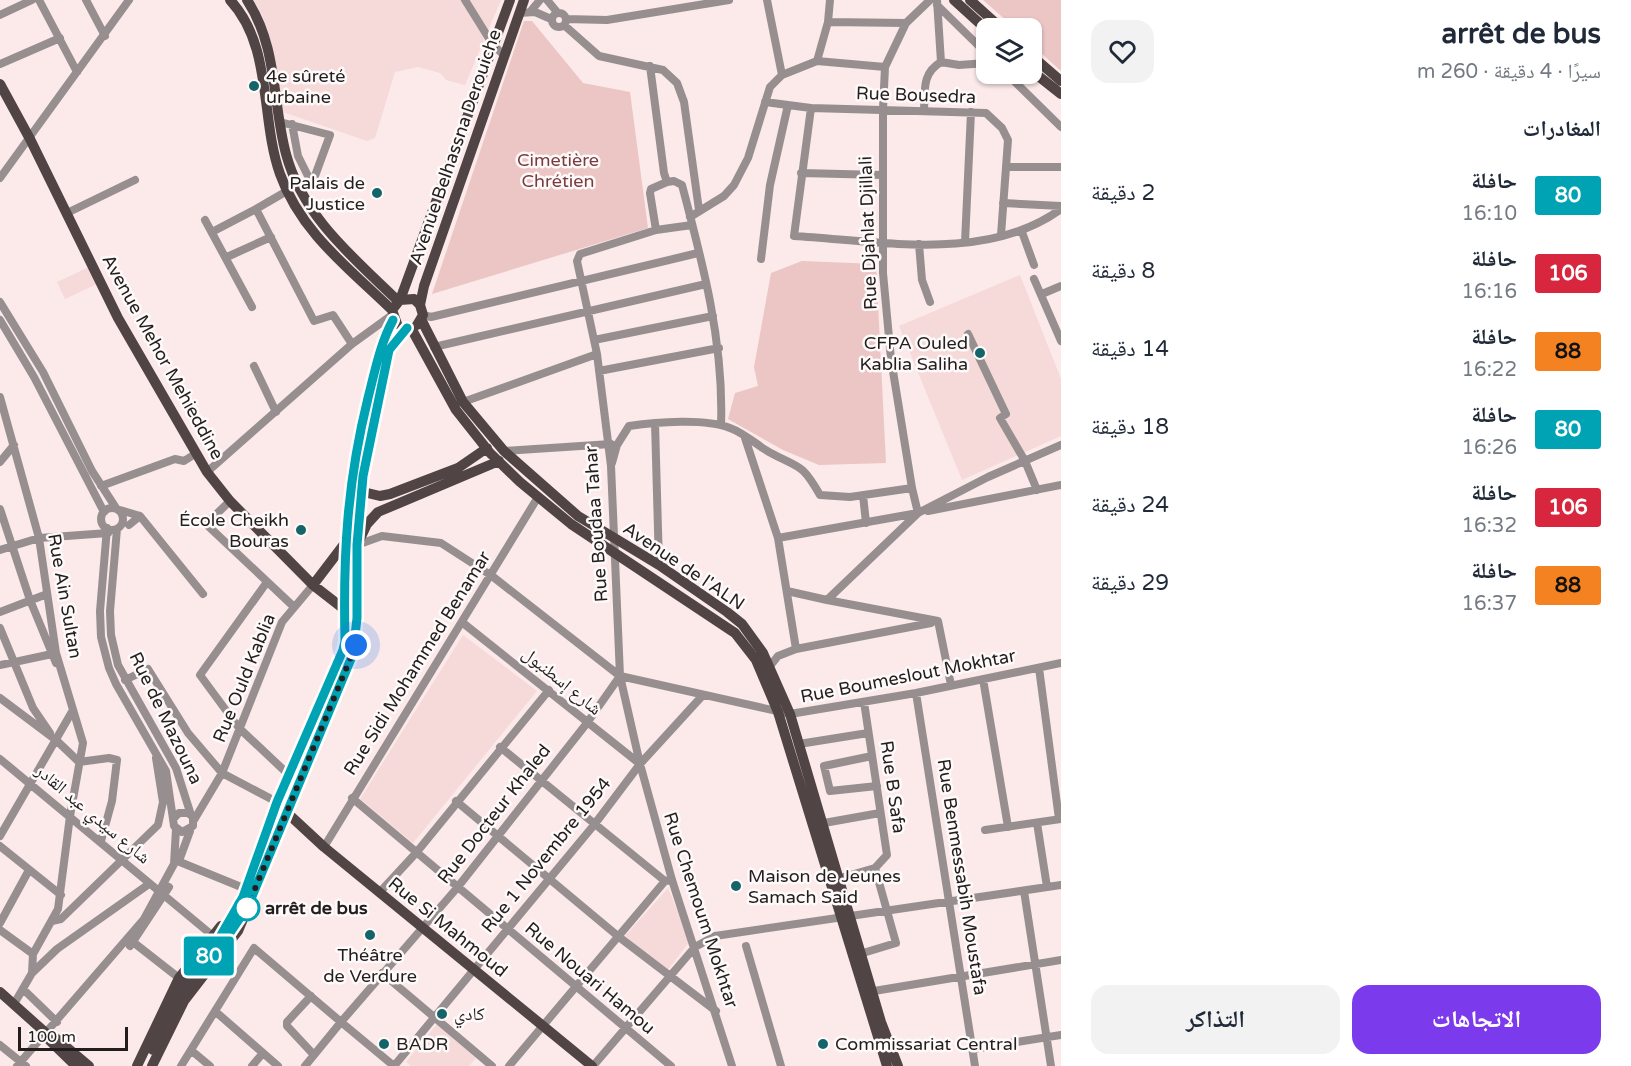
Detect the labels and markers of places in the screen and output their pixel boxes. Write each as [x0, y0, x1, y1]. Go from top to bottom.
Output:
place label: 4e sûreté urbaine [266, 65, 346, 108]
marker: 4e sûreté urbaine [247, 79, 261, 93]
place label: Palais de Justice [289, 172, 365, 215]
marker: Palais de Justice [370, 186, 384, 200]
place label: CFPA Ouled Kablia Saliha [859, 332, 968, 375]
marker: CFPA Ouled Kablia Saliha [973, 346, 987, 360]
place label: École Cheikh Bouras [179, 509, 289, 552]
marker: École Cheikh Bouras [294, 523, 308, 537]
place label: Maison de Jeunes Samach Said [748, 865, 901, 908]
marker: Maison de Jeunes Samach Said [729, 879, 743, 893]
marker: arrêt de bus [234, 895, 260, 921]
place label: arrêt de bus [265, 897, 368, 919]
marker: Théâtre de Verdure [363, 928, 377, 942]
place label: Théâtre de Verdure [323, 944, 417, 987]
place label: كادي [454, 1003, 485, 1029]
marker: كادي [435, 1007, 449, 1021]
place label: BADR [396, 1033, 448, 1055]
place label: Commissariat Central [835, 1033, 1017, 1055]
marker: BADR [377, 1037, 391, 1051]
marker: Commissariat Central [816, 1037, 830, 1051]

